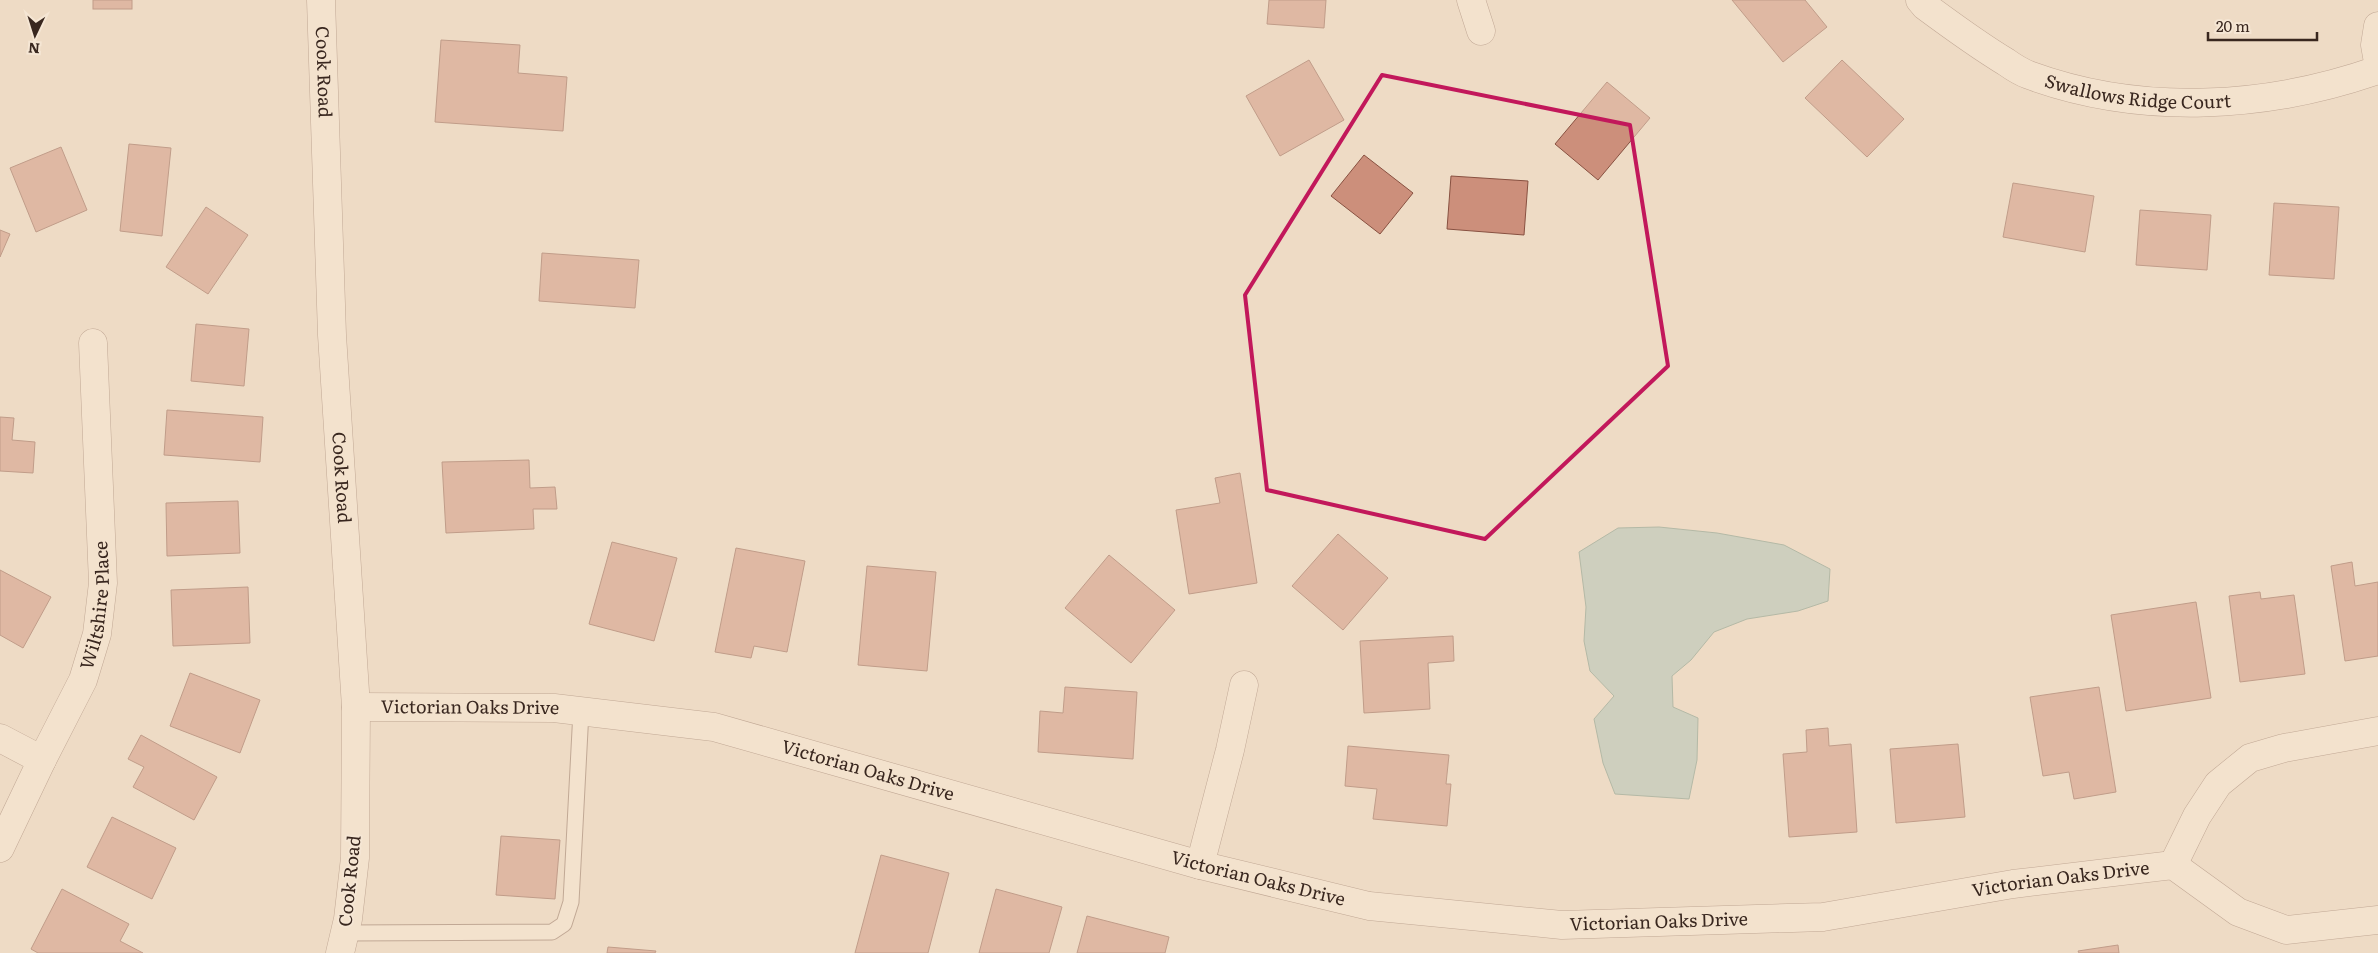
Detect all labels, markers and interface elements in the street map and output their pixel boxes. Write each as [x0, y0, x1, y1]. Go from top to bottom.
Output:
north arrow [10, 10, 60, 60]
scale bar [2208, 10, 2317, 42]
text: 20 m [2216, 14, 2250, 37]
street label: Cook Road [310, 26, 340, 118]
text: N [27, 39, 41, 59]
street label: Swallows Ridge Court [2042, 66, 2233, 115]
street label: Cook Road [326, 431, 359, 524]
street label: Wiltshire Place [72, 540, 115, 672]
street label: Victorian Oaks Drive [381, 692, 561, 721]
street label: Victorian Oaks Drive [779, 732, 958, 807]
street label: Cook Road [330, 834, 367, 928]
street label: Victorian Oaks Drive [1168, 842, 1348, 912]
street label: Victorian Oaks Drive [1970, 853, 2151, 903]
street label: Victorian Oaks Drive [1569, 904, 1748, 937]

